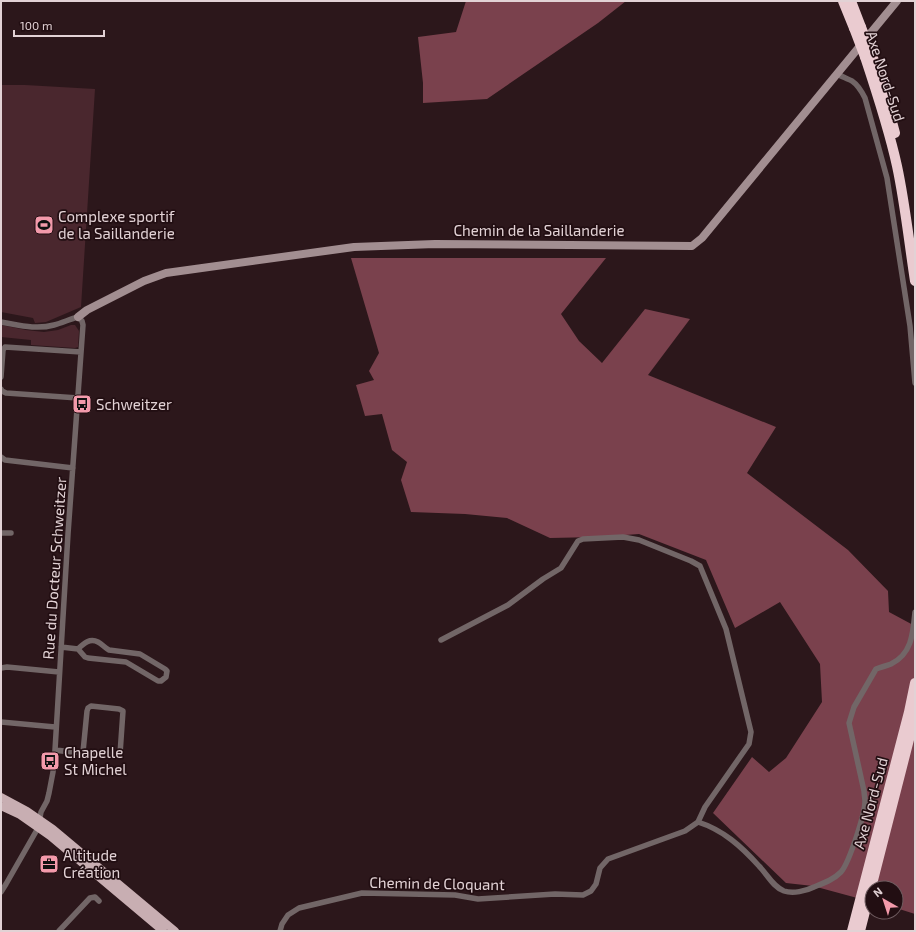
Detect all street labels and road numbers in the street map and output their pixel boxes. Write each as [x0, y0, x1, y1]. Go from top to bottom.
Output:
street label: Axe Nord-Sud [863, 28, 909, 124]
street label: Chemin de la Saillanderie [454, 221, 624, 239]
street label: Rue du Docteur Schweitzer [39, 476, 69, 660]
street label: Axe Nord-Sud [849, 755, 891, 851]
street label: Chemin de Cloquant [369, 873, 505, 893]

